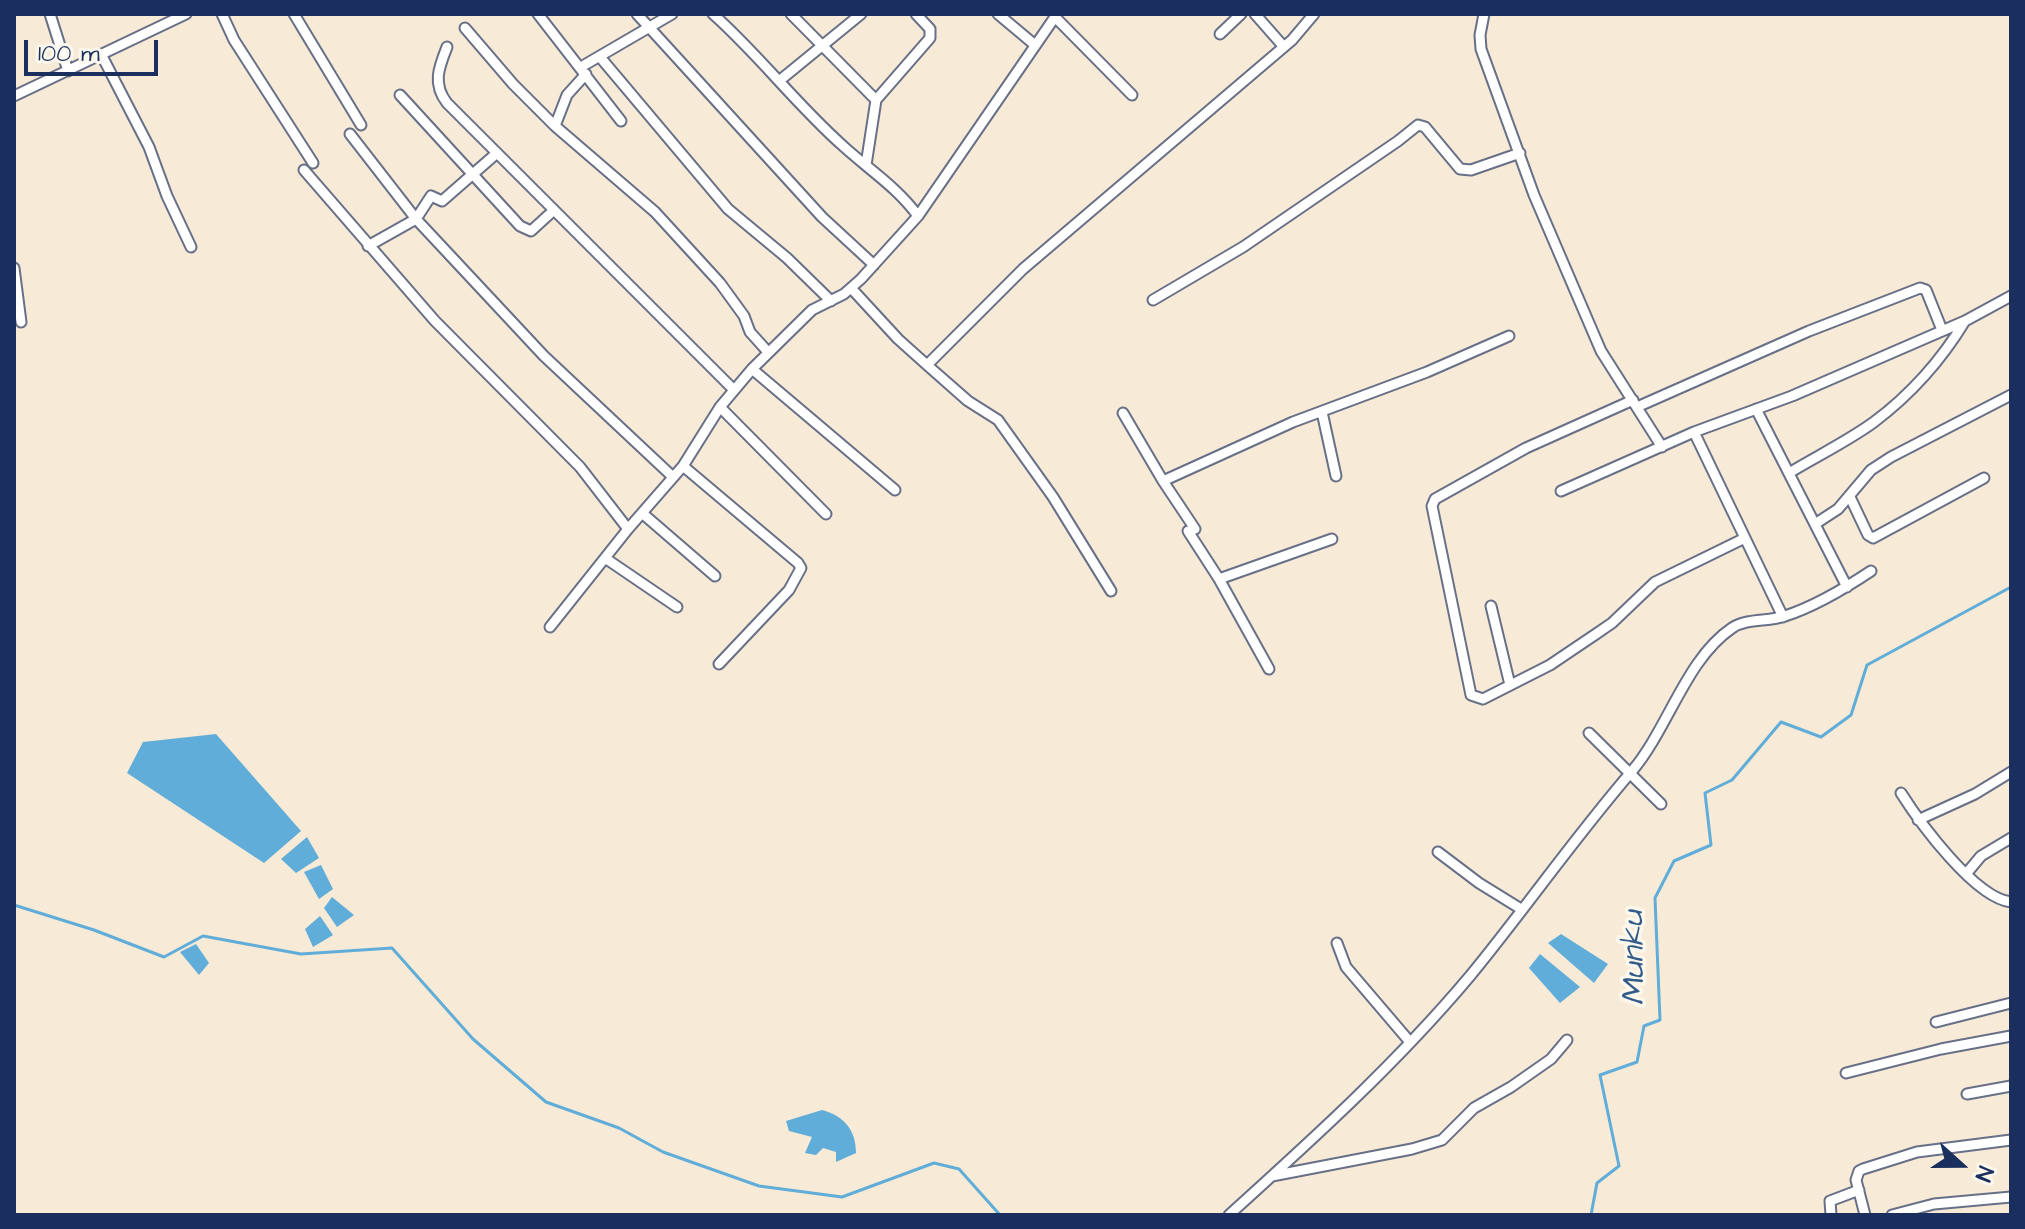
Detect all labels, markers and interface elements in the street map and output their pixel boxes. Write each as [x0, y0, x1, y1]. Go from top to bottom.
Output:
scale bar [28, 24, 162, 74]
text: 100 m [38, 37, 100, 71]
water label: Munku [1616, 910, 1656, 1006]
north arrow [1921, 1125, 2001, 1205]
text: N [1967, 1162, 2001, 1186]

